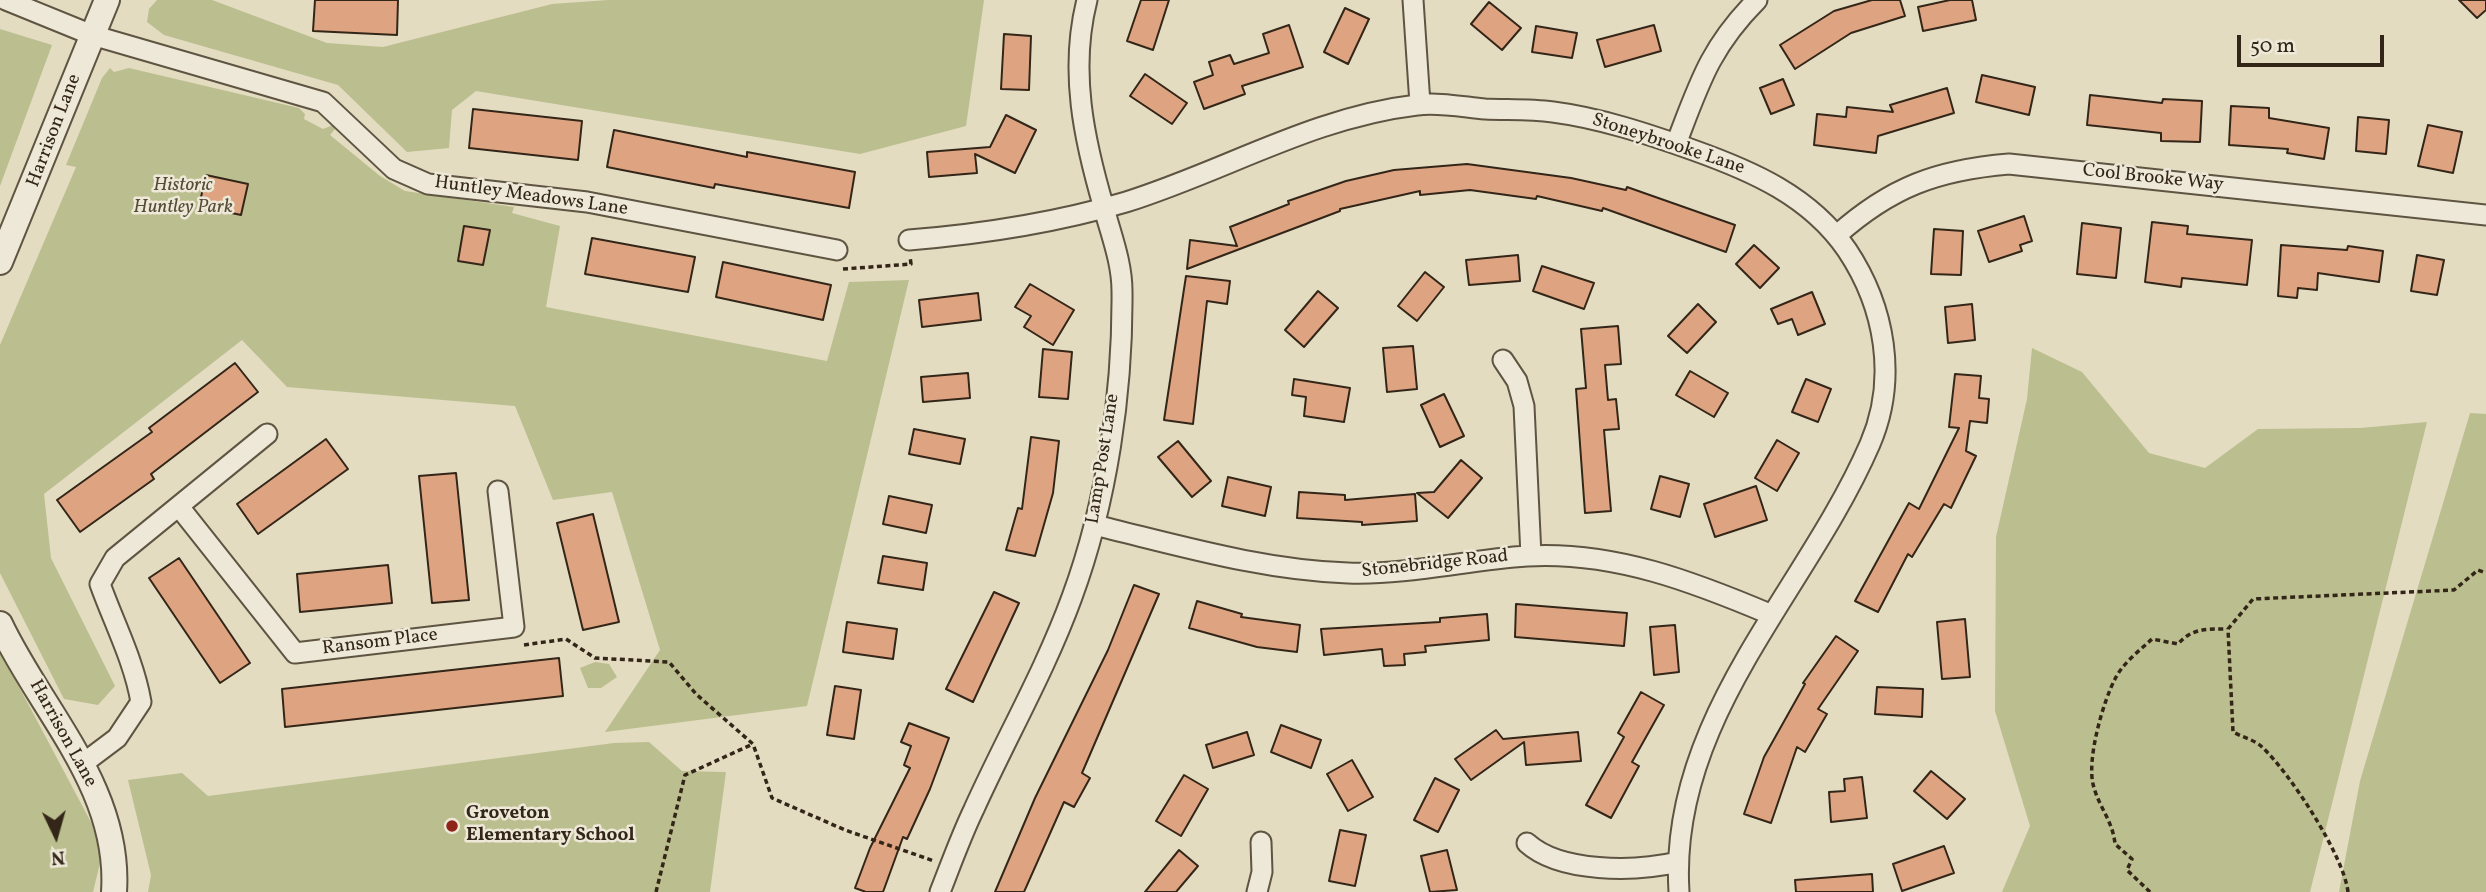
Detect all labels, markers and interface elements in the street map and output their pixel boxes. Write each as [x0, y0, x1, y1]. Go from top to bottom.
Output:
scale bar [2241, 21, 2388, 65]
text: 50 m [2250, 32, 2295, 61]
street label: Harrison Lane [23, 71, 87, 191]
street label: Stoneybrooke Lane [1589, 110, 1747, 180]
street label: Cool Brooke Way [2081, 160, 2225, 198]
street label: Huntley Meadows Lane [433, 172, 629, 222]
park label: Historic Huntley Park [133, 176, 233, 220]
street label: Lamp Post Lane [1082, 392, 1126, 526]
street label: Stonebridge Road [1360, 546, 1510, 584]
street label: Ransom Place [321, 625, 439, 661]
street label: Harrison Lane [23, 676, 101, 792]
north arrow [21, 801, 91, 871]
place label: Groveton Elementary School [466, 804, 635, 848]
marker: Groveton Elementary School [444, 818, 460, 834]
text: N [50, 843, 66, 870]

